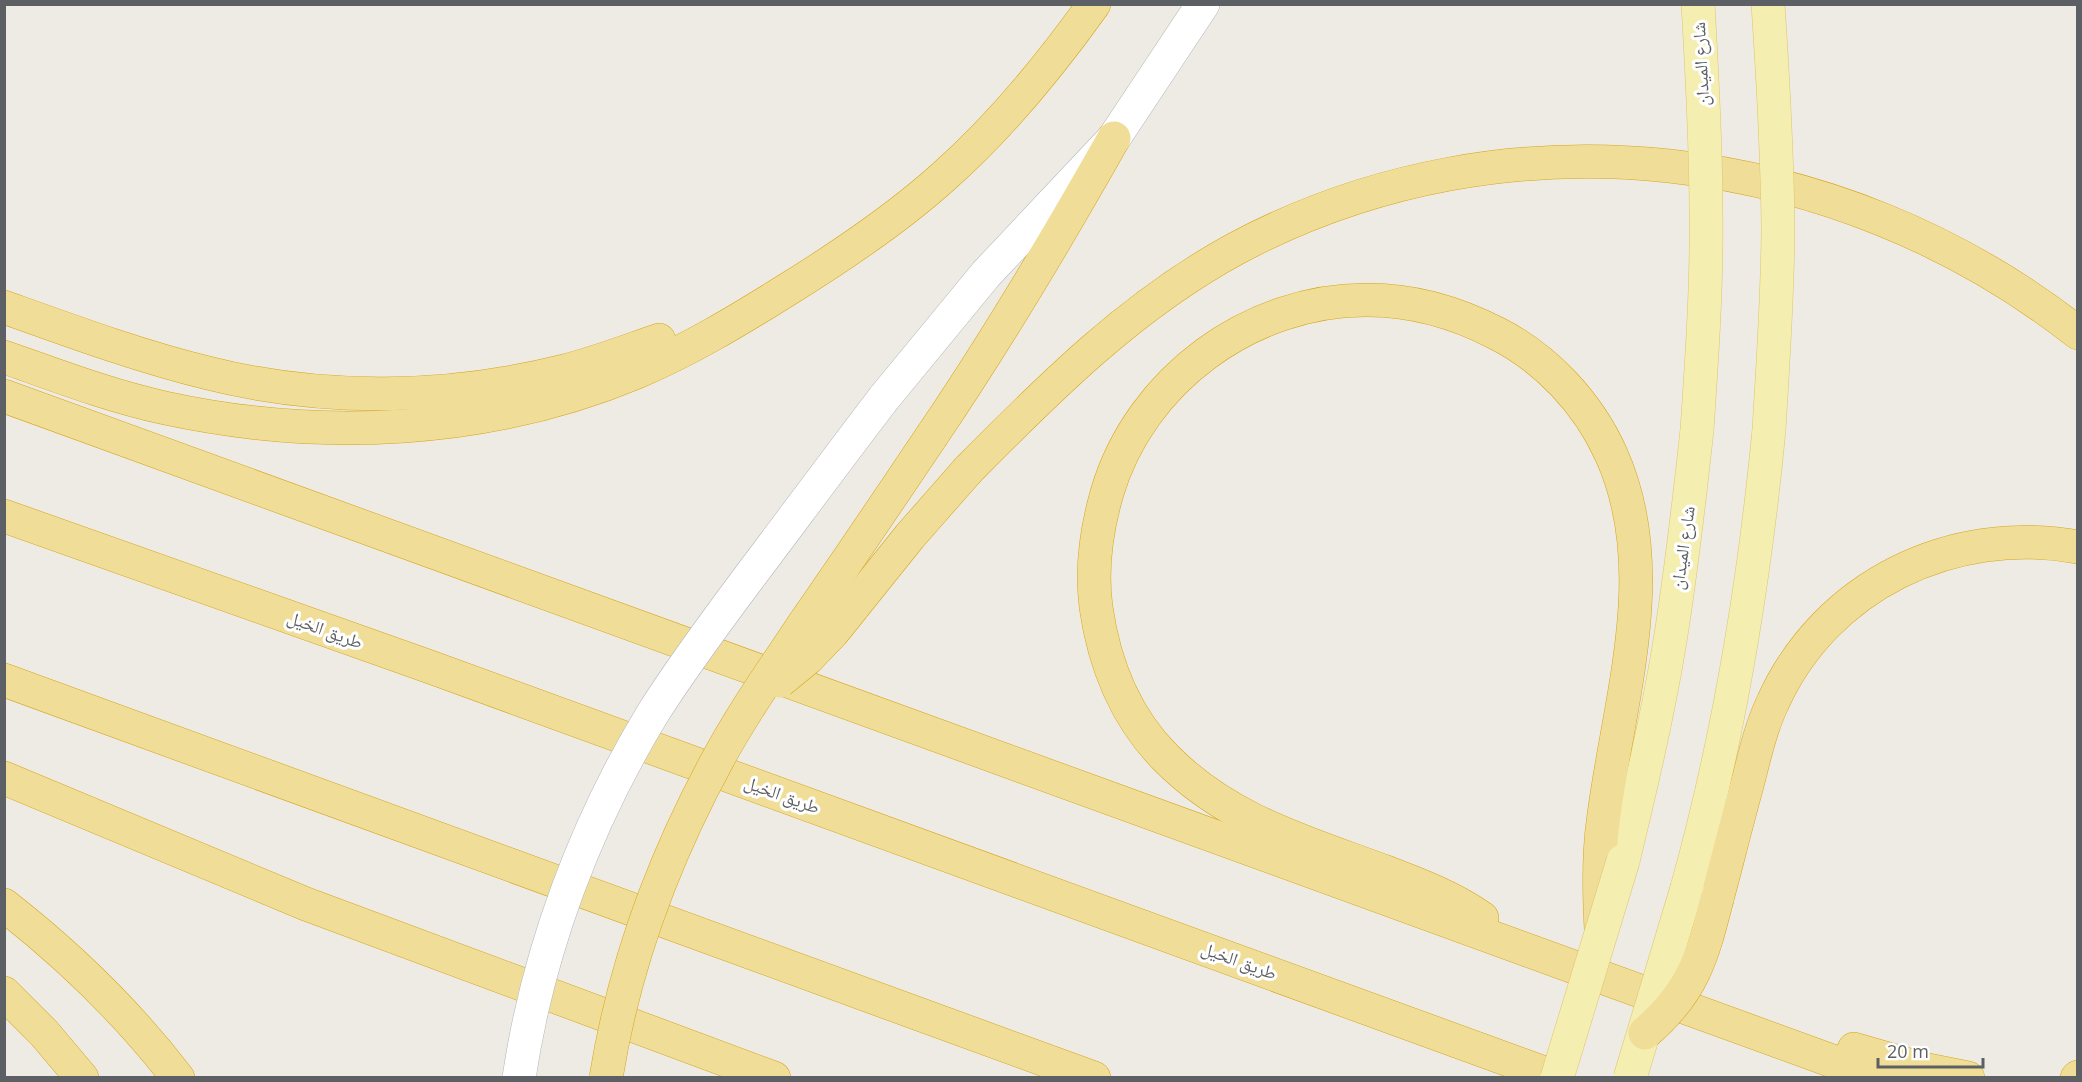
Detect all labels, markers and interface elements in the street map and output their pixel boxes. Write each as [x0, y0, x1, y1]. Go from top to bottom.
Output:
street label: شارع الميدان [1686, 21, 1714, 107]
street label: شارع الميدان [1664, 504, 1700, 591]
street label: طريق الخيل [284, 604, 366, 654]
street label: طريق الخيل [741, 769, 823, 819]
street label: طريق الخيل [1198, 935, 1280, 985]
scale bar [1878, 1031, 1983, 1069]
text: 20 m [1887, 1039, 1929, 1063]

